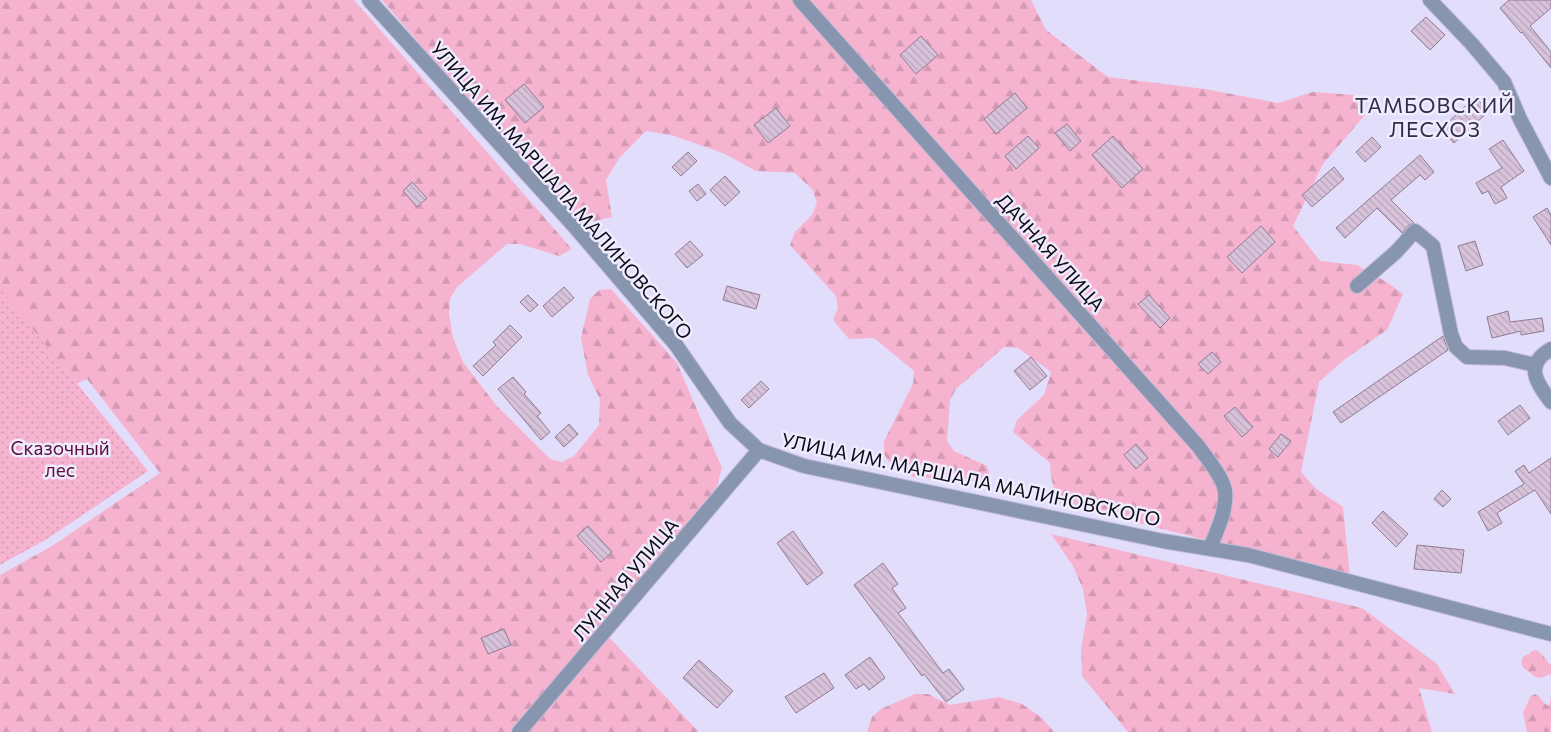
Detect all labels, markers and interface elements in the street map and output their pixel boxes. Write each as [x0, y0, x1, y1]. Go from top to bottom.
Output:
street label: УЛИЦА ИМ. МАРШАЛА МАЛИНОВСКОГО [426, 36, 698, 344]
district label: ТАМБОВСКИЙ ЛЕСХОЗ [1355, 92, 1515, 141]
street label: ДАЧНАЯ УЛИЦА [992, 188, 1110, 316]
street label: УЛИЦА ИМ. МАРШАЛА МАЛИНОВСКОГО [779, 428, 1163, 530]
park label: Сказочный лес [10, 436, 110, 481]
street label: ЛУННАЯ УЛИЦА [567, 513, 683, 645]

